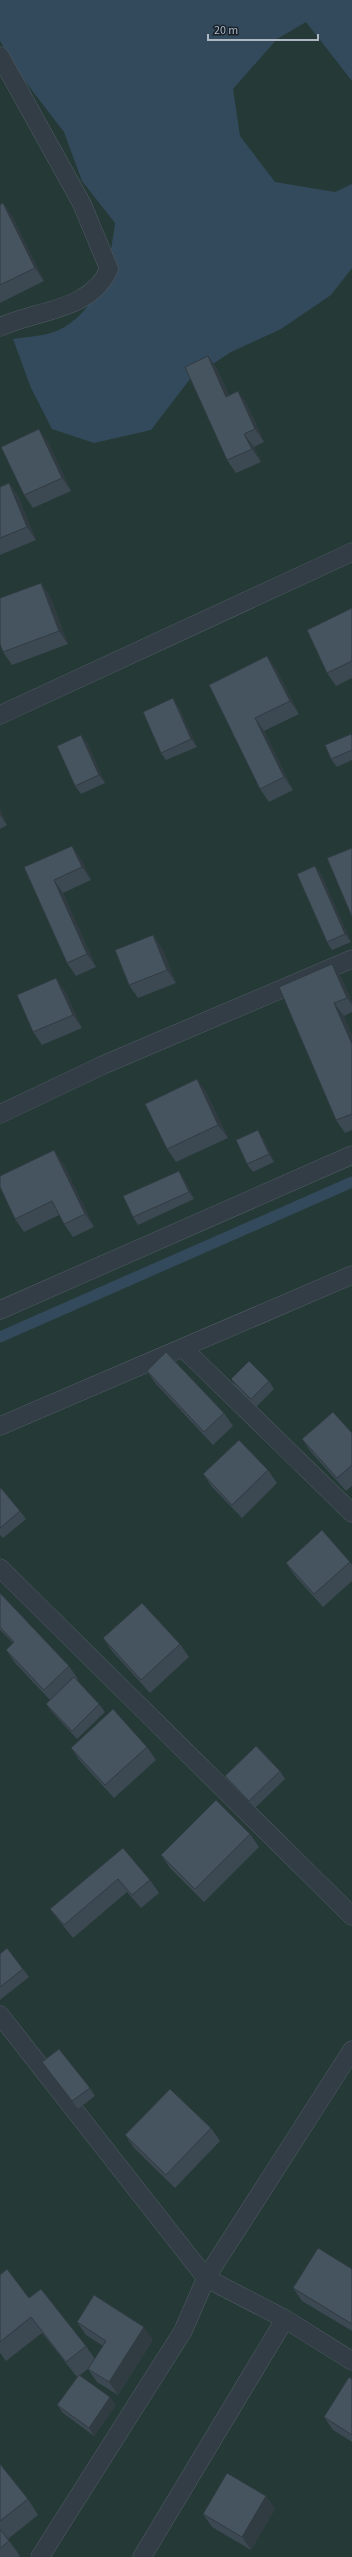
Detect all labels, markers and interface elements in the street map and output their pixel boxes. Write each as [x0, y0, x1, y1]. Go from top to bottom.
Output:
scale bar [208, 16, 318, 42]
text: 20 m [214, 22, 238, 39]

